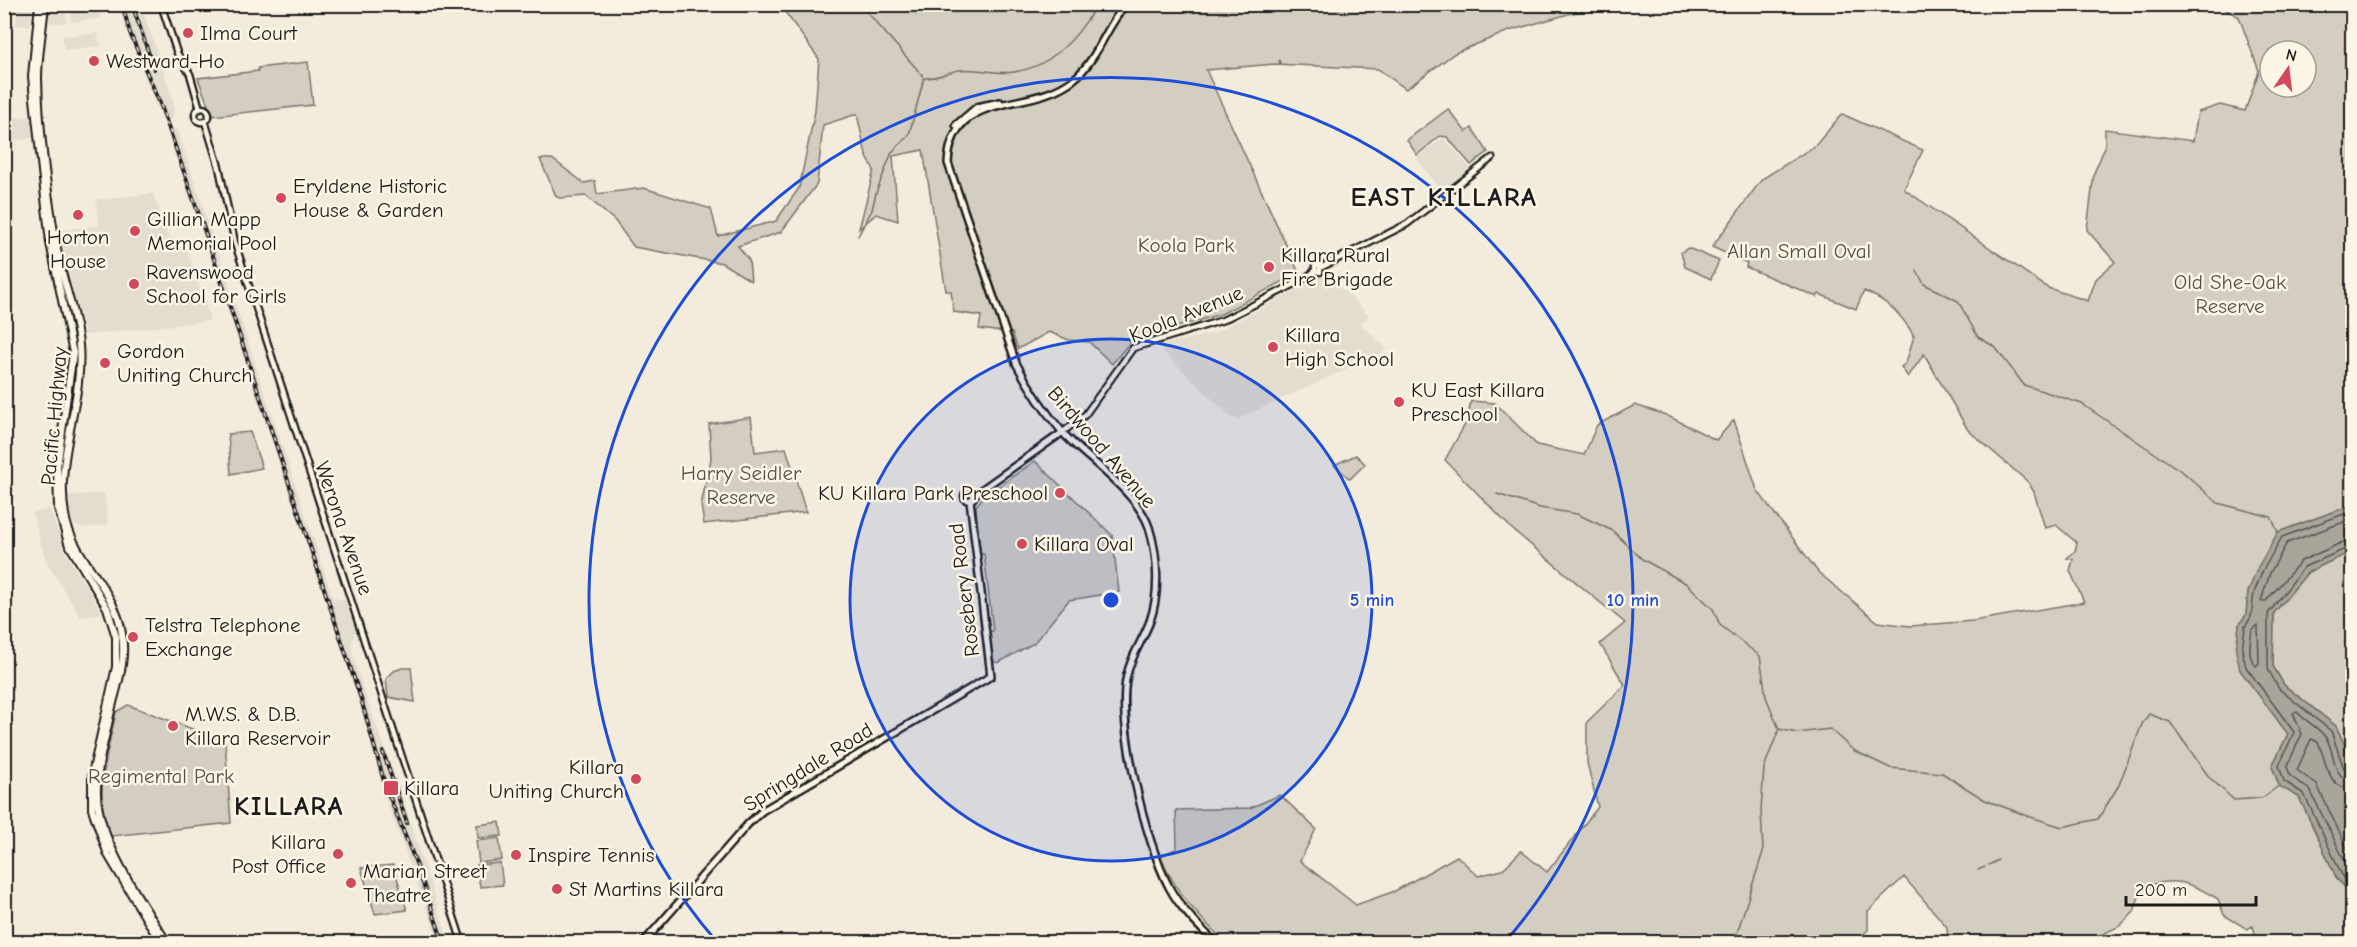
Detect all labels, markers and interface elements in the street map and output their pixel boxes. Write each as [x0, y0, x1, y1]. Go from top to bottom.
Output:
place label: Ilma Court [200, 21, 298, 45]
marker: Ilma Court [181, 26, 195, 40]
north arrow [2258, 39, 2318, 99]
text: N [2284, 45, 2299, 65]
place label: Westward-Ho [106, 49, 225, 73]
marker: Westward-Ho [87, 54, 101, 68]
place label: Eryldene Historic House & Garden [293, 174, 447, 222]
district label: EAST KILLARA [1351, 182, 1537, 213]
marker: Eryldene Historic House & Garden [274, 191, 288, 205]
place label: Gillian Mapp Memorial Pool [147, 207, 277, 255]
marker: Horton House [71, 208, 85, 222]
marker: Gillian Mapp Memorial Pool [128, 224, 142, 238]
place label: Horton House [47, 225, 109, 273]
park label: Koola Park [1138, 233, 1234, 257]
park label: Allan Small Oval [1727, 239, 1871, 263]
place label: Killara Rural Fire Brigade [1281, 243, 1393, 291]
place label: Ravenswood School for Girls [146, 260, 286, 308]
marker: Killara Rural Fire Brigade [1262, 260, 1276, 274]
park label: Old She-Oak Reserve [2174, 270, 2286, 318]
marker: Ravenswood School for Girls [127, 277, 141, 291]
street label: Koola Avenue [1126, 280, 1246, 348]
place label: Killara High School [1285, 323, 1394, 371]
place label: Gordon Uniting Church [117, 339, 252, 387]
marker: Killara High School [1266, 340, 1280, 354]
street label: Pacific Highway [36, 345, 72, 486]
marker: Gordon Uniting Church [98, 356, 112, 370]
place label: KU East Killara Preschool [1411, 378, 1545, 426]
street label: Birdwood Avenue [1043, 381, 1161, 513]
marker: KU East Killara Preschool [1392, 395, 1406, 409]
street label: Werona Avenue [310, 458, 378, 598]
park label: Harry Seidler Reserve [681, 461, 802, 509]
place label: KU Killara Park Preschool [818, 481, 1048, 505]
marker: KU Killara Park Preschool [1053, 486, 1067, 500]
street label: Rosebery Road [944, 522, 984, 658]
place label: Killara Oval [1034, 532, 1134, 556]
marker: Killara Oval [1015, 537, 1029, 551]
centre of rings [1101, 590, 1121, 610]
text: 5 min [1350, 590, 1394, 611]
text: 10 min [1607, 590, 1659, 611]
place label: Telstra Telephone Exchange [145, 613, 301, 661]
marker: Telstra Telephone Exchange [126, 630, 140, 644]
place label: M.W.S. & D.B. Killara Reservoir [185, 702, 331, 750]
street label: Springdale Road [739, 718, 877, 816]
marker: M.W.S. & D.B. Killara Reservoir [166, 719, 180, 733]
place label: Killara Uniting Church [489, 755, 624, 803]
park label: Regimental Park [88, 764, 234, 788]
marker: Killara Uniting Church [629, 772, 643, 786]
place label: Killara [404, 776, 459, 800]
marker: Killara [382, 779, 400, 797]
district label: KILLARA [234, 791, 344, 822]
place label: Killara Post Office [232, 830, 326, 878]
place label: Inspire Tennis [528, 843, 655, 867]
marker: Killara Post Office [331, 847, 345, 861]
marker: Inspire Tennis [509, 848, 523, 862]
place label: Marian Street Theatre [363, 859, 488, 907]
scale bar [2126, 869, 2256, 907]
marker: Marian Street Theatre [344, 876, 358, 890]
place label: St Martins Killara [569, 877, 724, 901]
text: 200 m [2135, 880, 2187, 901]
marker: St Martins Killara [550, 882, 564, 896]

